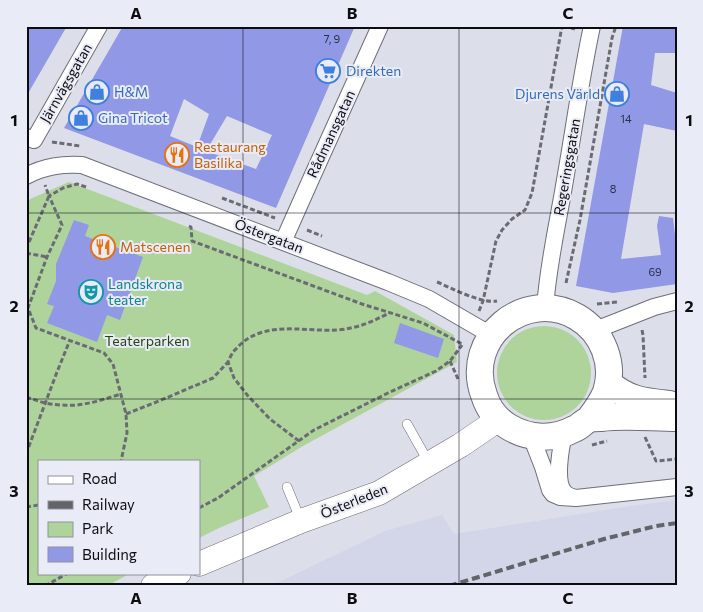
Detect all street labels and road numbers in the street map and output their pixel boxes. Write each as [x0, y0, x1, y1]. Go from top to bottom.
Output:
street label: Järnvägsgatan [36, 40, 95, 126]
street label: Rådmansgatan [303, 87, 358, 180]
street label: Regeringsgatan [550, 117, 583, 217]
street label: Östergatan [232, 215, 306, 256]
street label: Österleden [318, 479, 390, 522]

